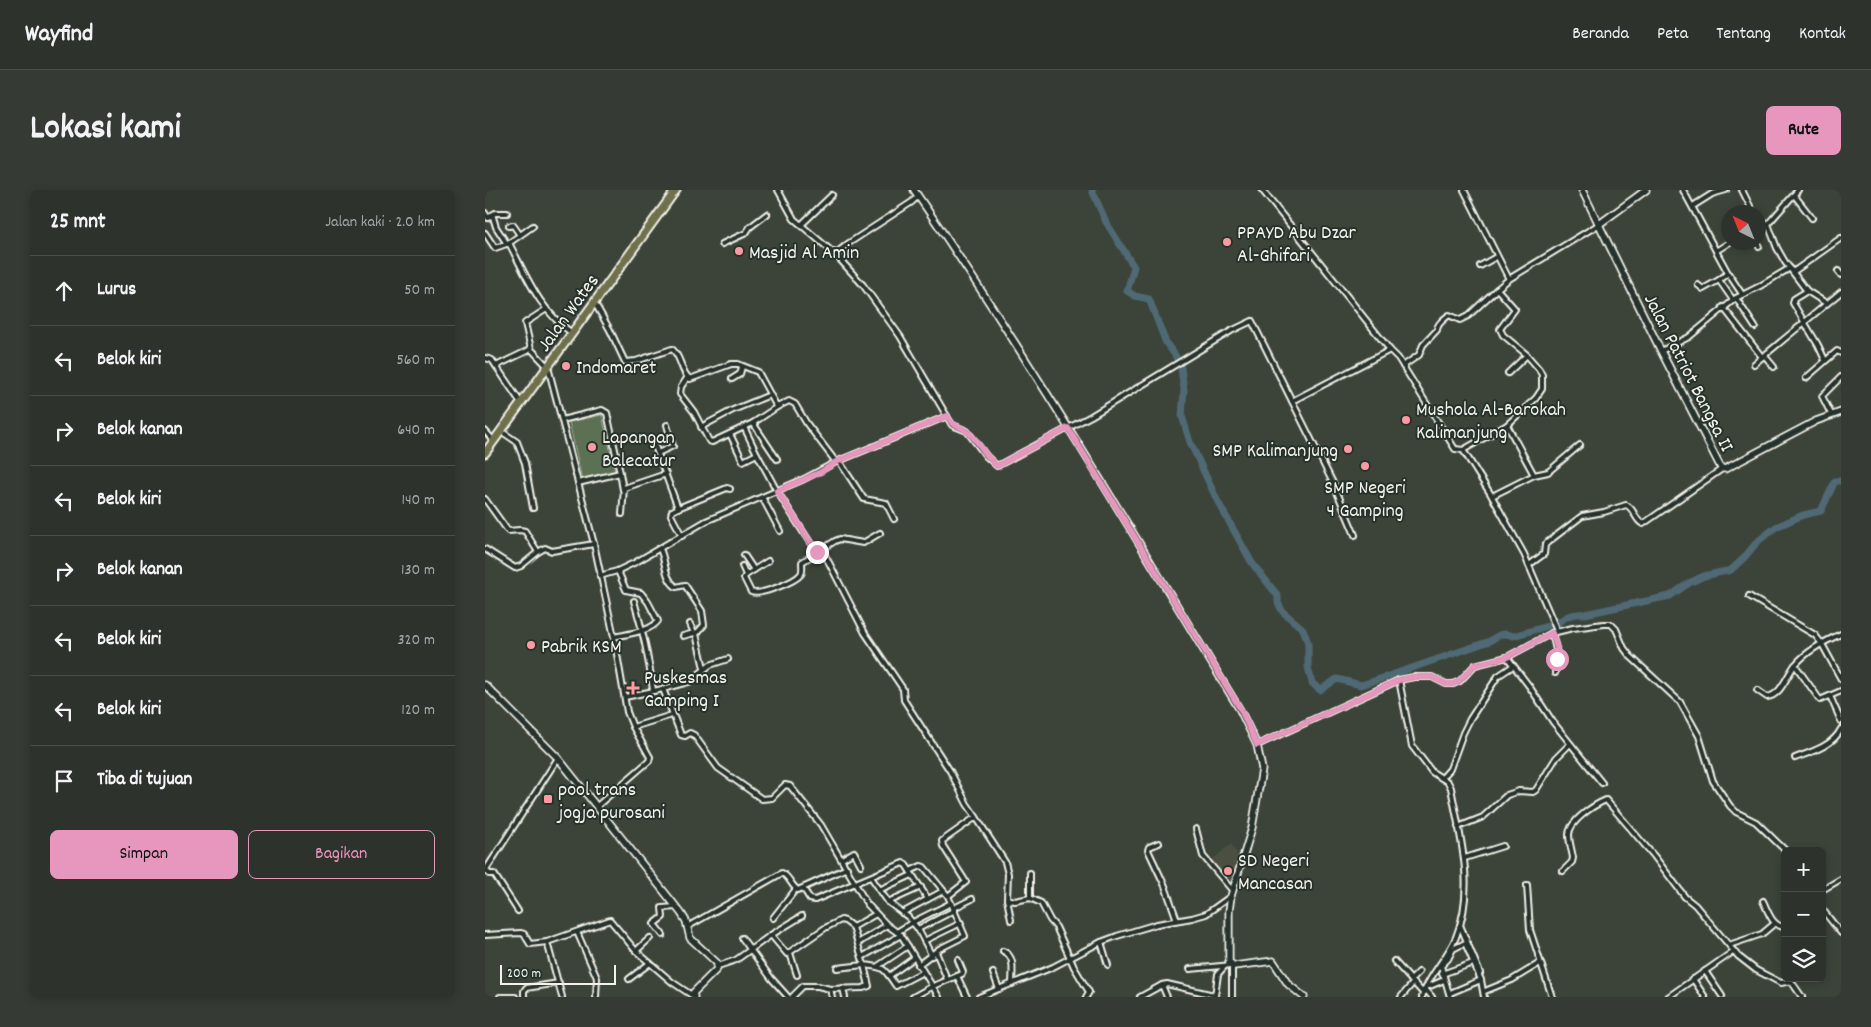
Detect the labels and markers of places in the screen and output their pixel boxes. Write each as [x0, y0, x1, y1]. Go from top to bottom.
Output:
place label: PPAYD Abu Dzar Al-Ghifari [1237, 220, 1356, 271]
marker: PPAYD Abu Dzar Al-Ghifari [1221, 236, 1233, 248]
place label: Masjid Al Amin [749, 240, 859, 268]
marker: Masjid Al Amin [733, 245, 745, 257]
place label: Indomaret [576, 355, 656, 383]
marker: Indomaret [560, 360, 572, 372]
place label: Mushola Al-Barokah Kalimanjung [1416, 397, 1566, 448]
marker: Mushola Al-Barokah Kalimanjung [1400, 414, 1412, 426]
place label: Lapangan Balecatur [602, 425, 676, 476]
place label: SMP Kalimanjung [1213, 438, 1338, 466]
marker: Lapangan Balecatur [586, 441, 598, 453]
marker: SMP Kalimanjung [1342, 443, 1354, 455]
marker: SMP Negeri 4 Gamping [1359, 460, 1371, 472]
place label: SMP Negeri 4 Gamping [1324, 475, 1406, 526]
place label: Pabrik KSM [541, 634, 622, 662]
marker: Pabrik KSM [525, 639, 537, 651]
place label: Puskesmas Gamping I [644, 665, 727, 716]
marker: Puskesmas Gamping I [626, 681, 640, 695]
place label: pool trans jogja purosani [556, 777, 665, 828]
marker: pool trans jogja purosani [542, 793, 554, 805]
place label: SD Negeri Mancasan [1238, 848, 1313, 899]
marker: SD Negeri Mancasan [1222, 865, 1234, 877]

